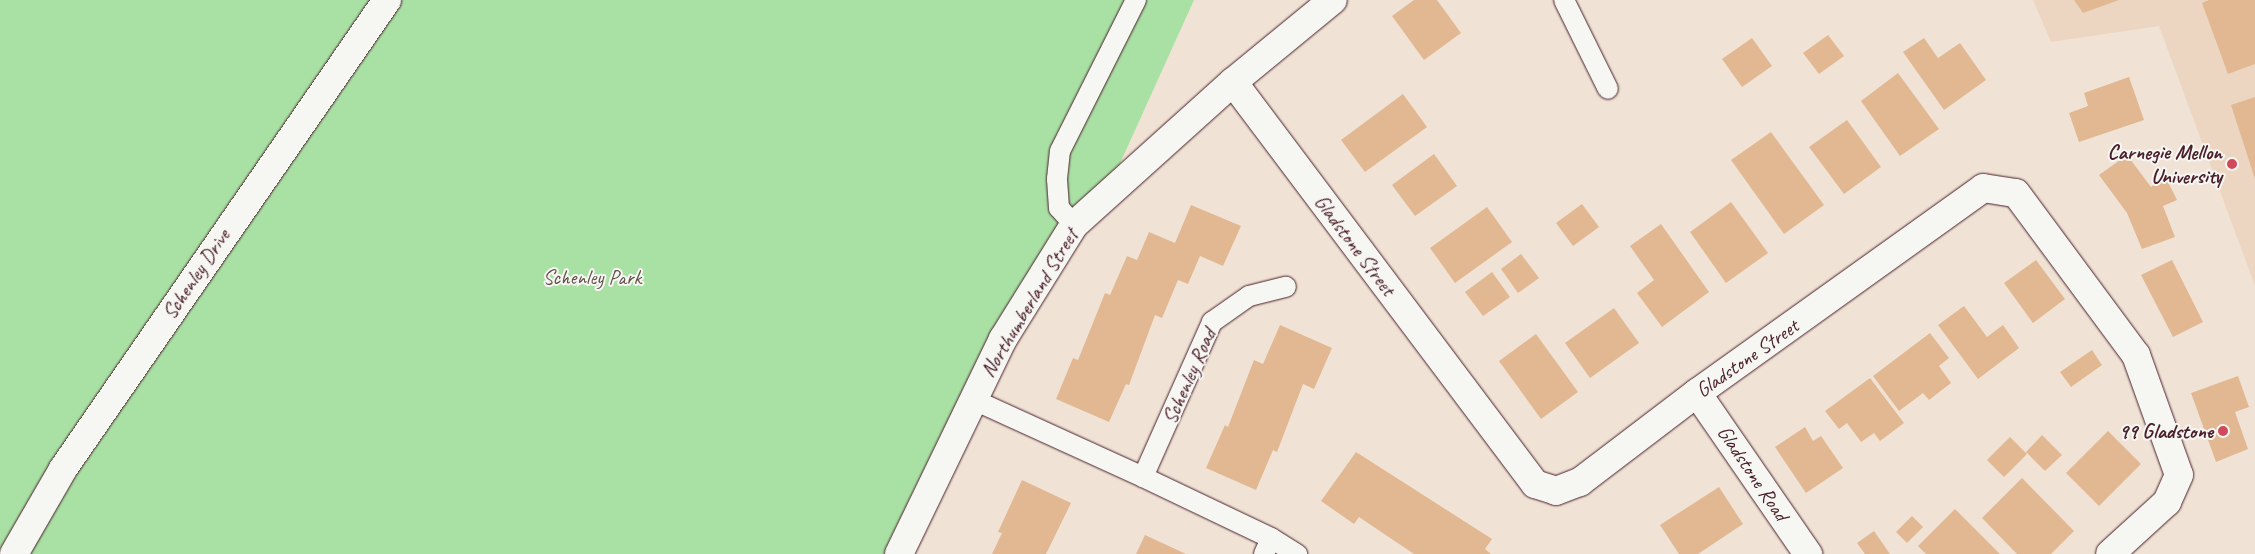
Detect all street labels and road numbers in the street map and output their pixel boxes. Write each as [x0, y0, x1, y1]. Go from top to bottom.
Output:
street label: Gladstone Street [1309, 189, 1401, 301]
street label: Schenley Drive [157, 224, 235, 324]
street label: Northumberland Street [975, 224, 1083, 382]
street label: Gladstone Street [1691, 313, 1803, 403]
street label: Schenley Road [1157, 325, 1221, 427]
street label: Gladstone Road [1712, 421, 1794, 525]

